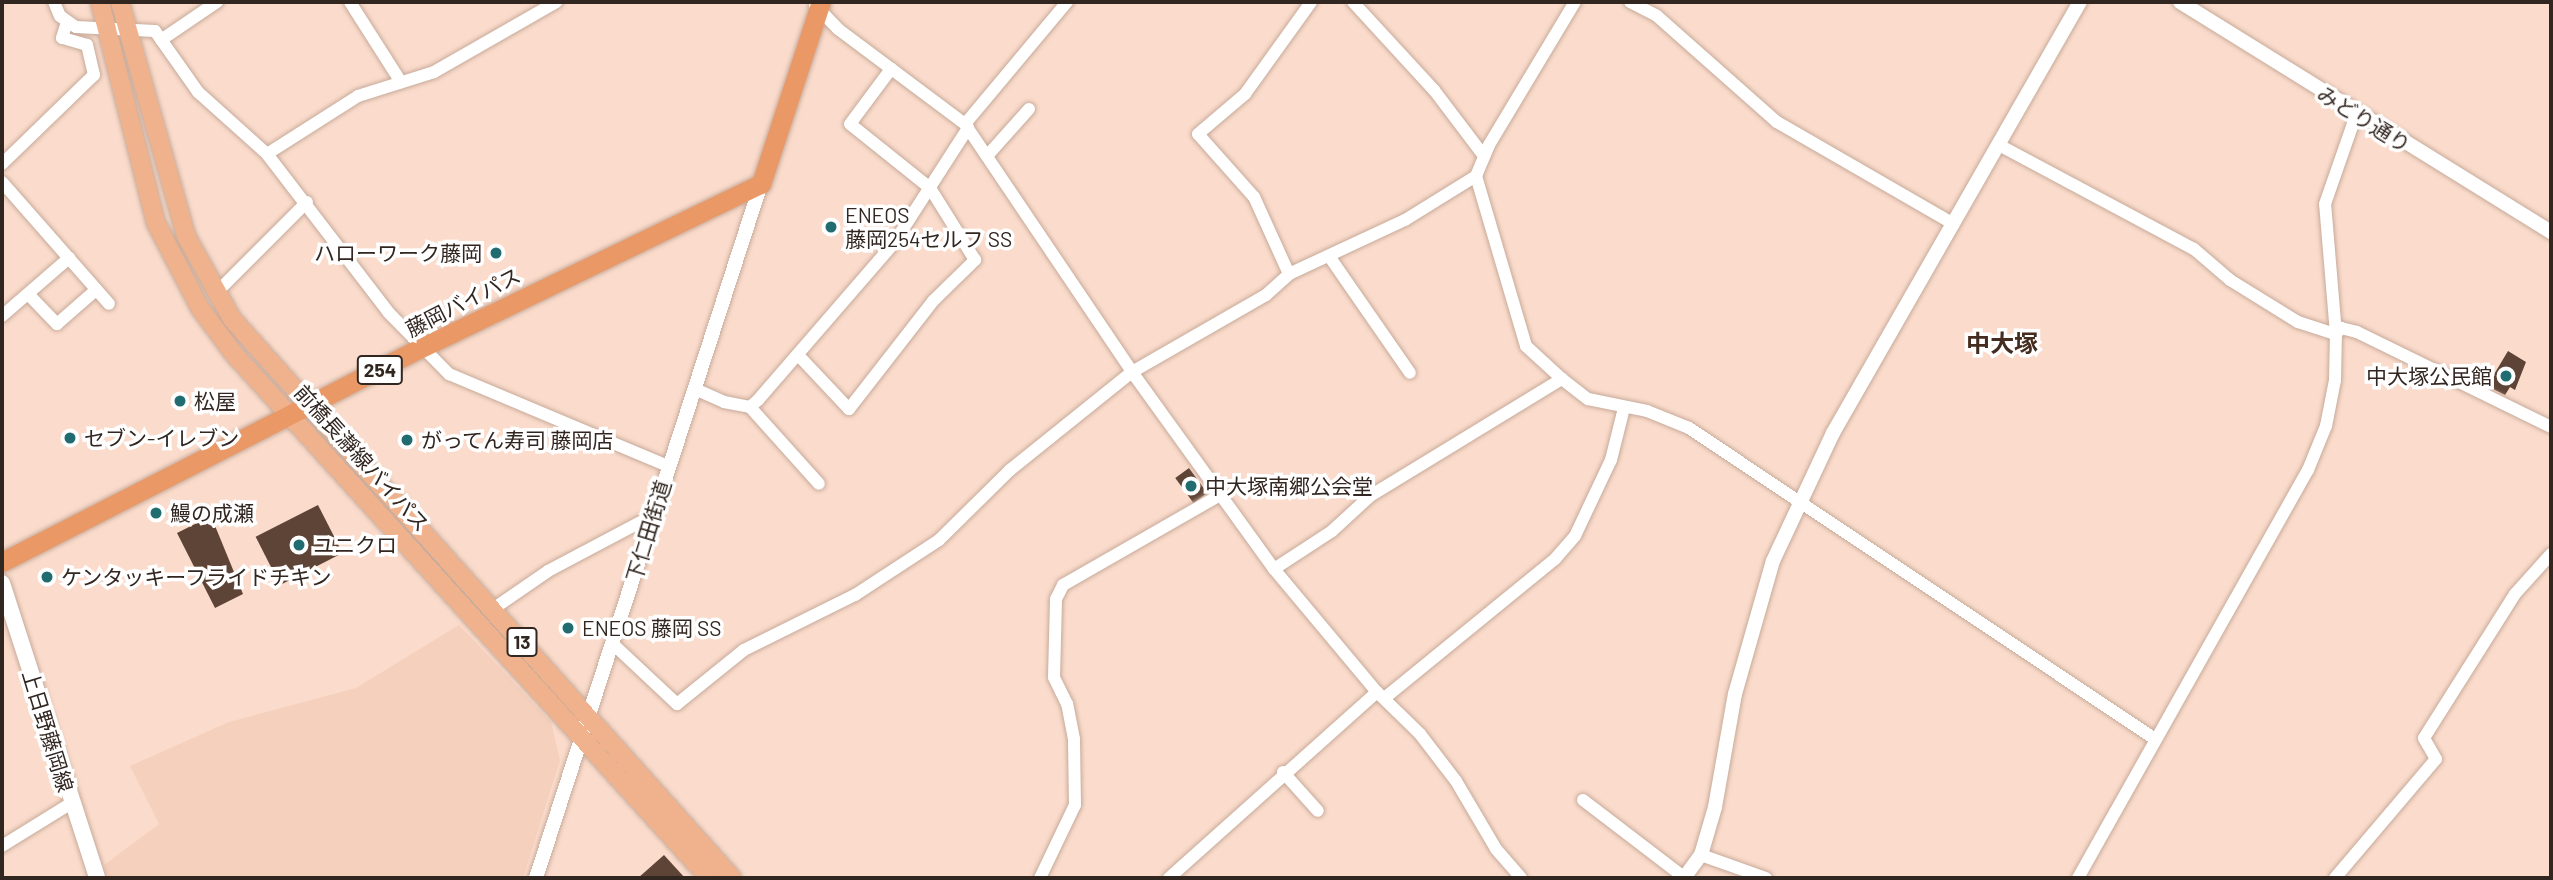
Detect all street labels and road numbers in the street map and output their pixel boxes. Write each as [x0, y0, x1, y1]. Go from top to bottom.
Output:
street label: みどり通り [2313, 80, 2415, 158]
street label: 藤岡バイパス [401, 262, 525, 342]
road number: 254 [356, 354, 404, 386]
street label: 前橋長瀞線バイパス [289, 379, 435, 537]
street label: 下仁田街道 [621, 477, 675, 585]
road number: 13 [506, 626, 538, 657]
street label: 上日野藤岡線 [18, 667, 78, 795]

